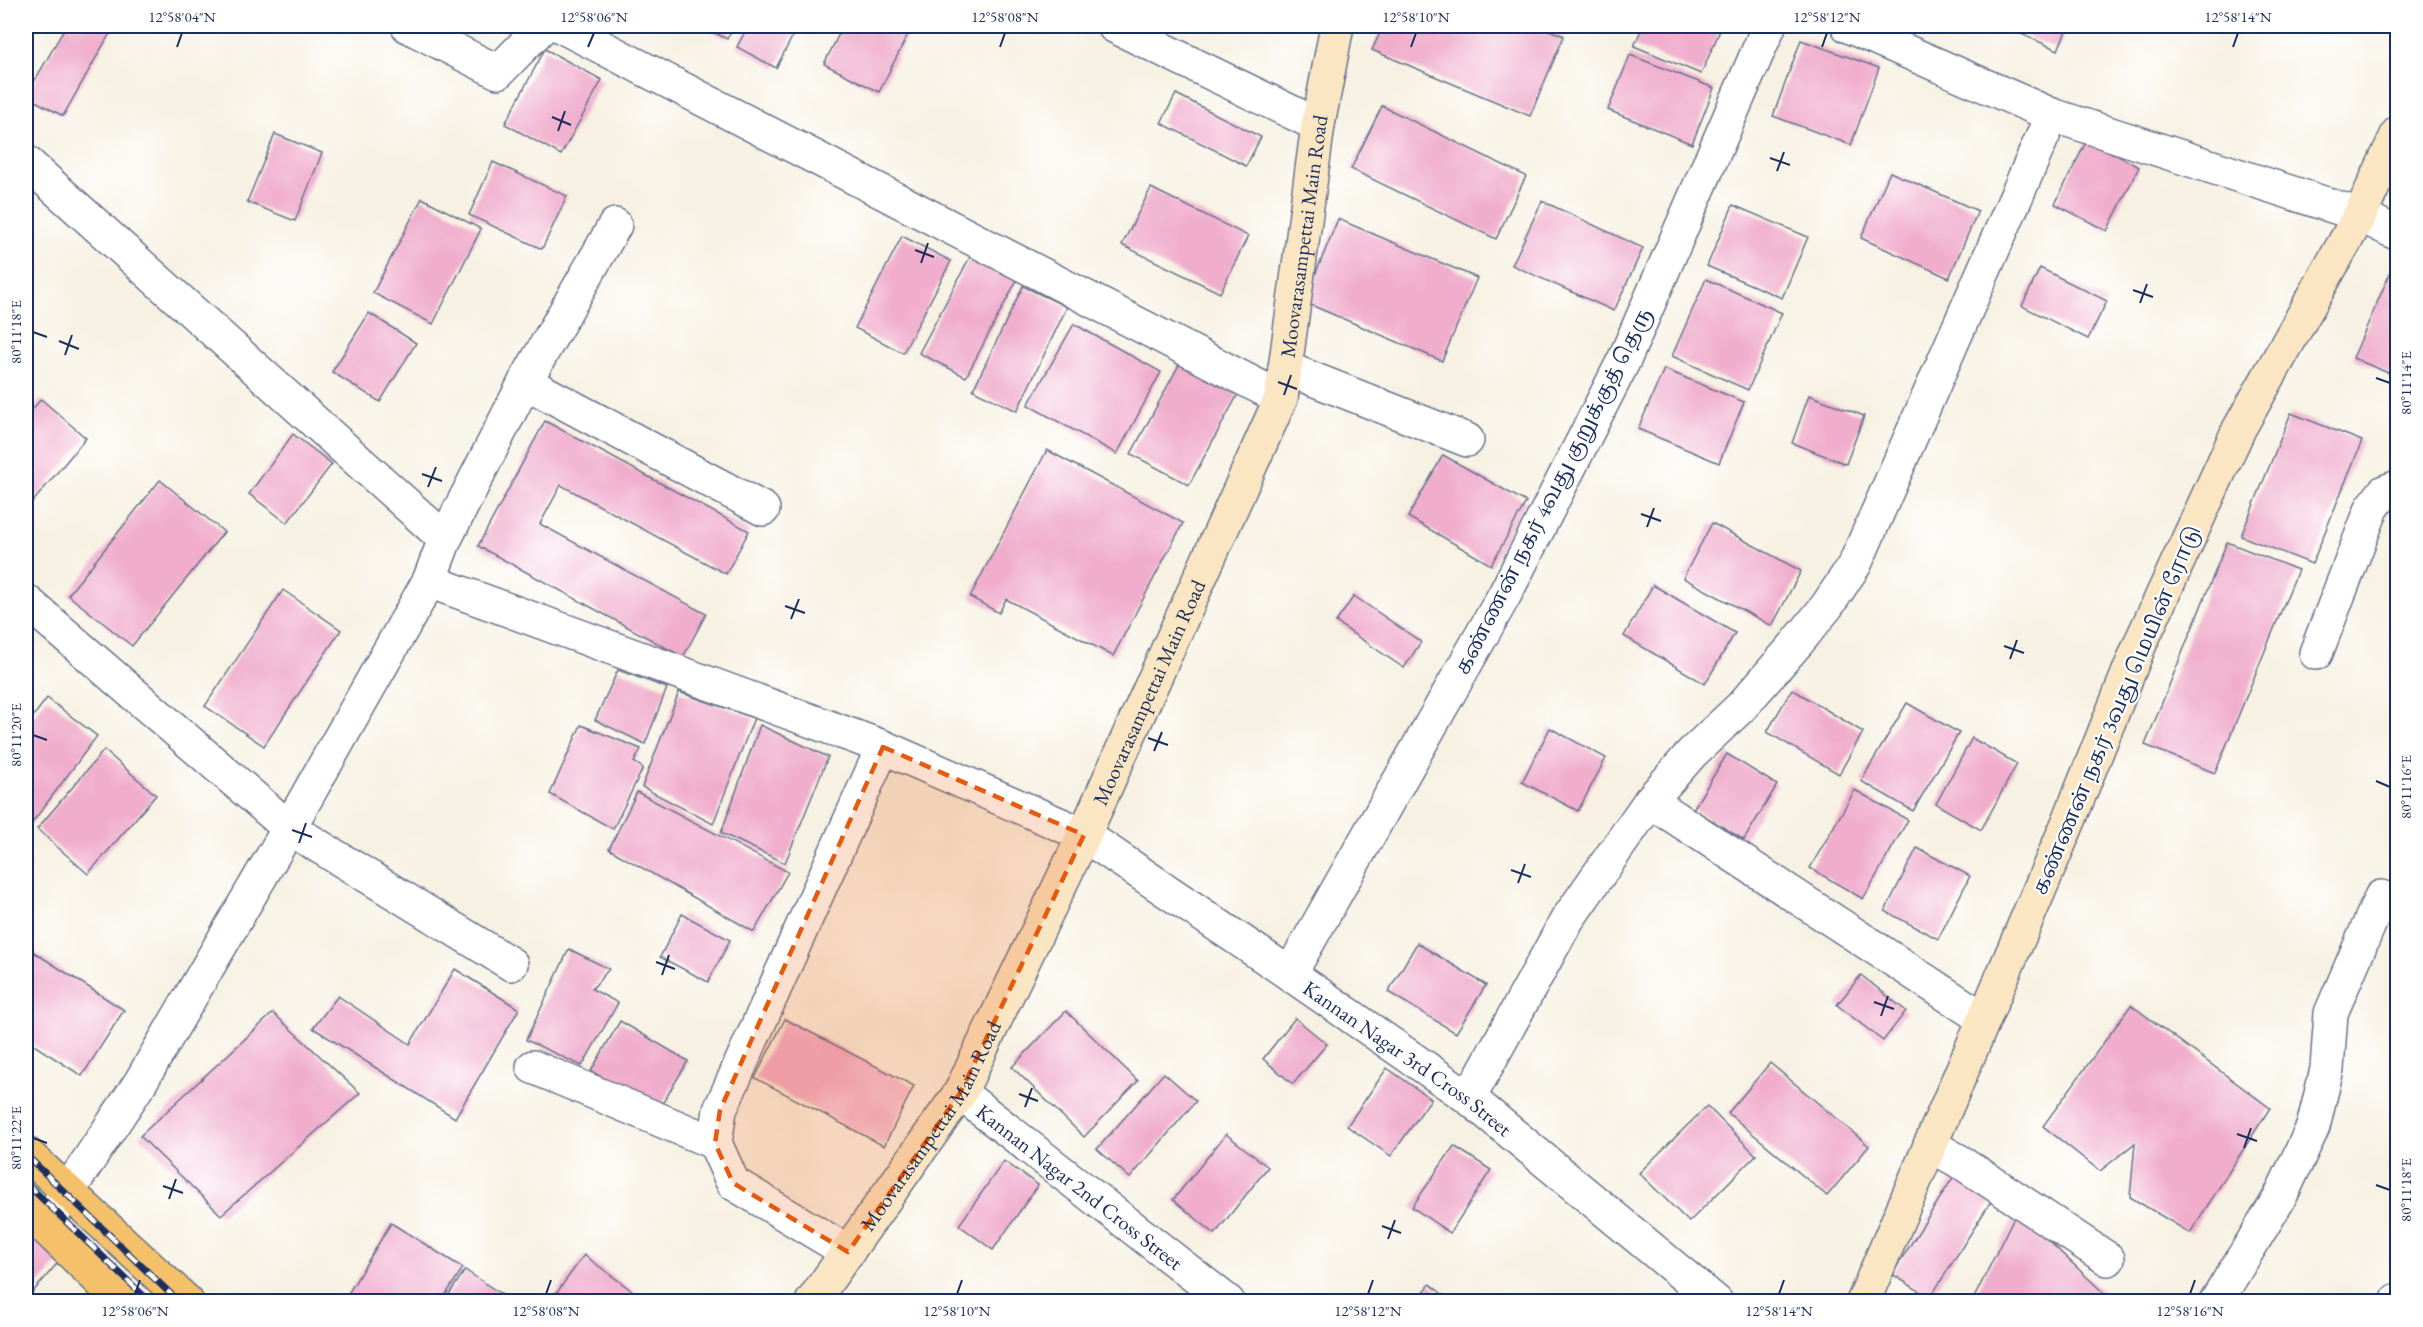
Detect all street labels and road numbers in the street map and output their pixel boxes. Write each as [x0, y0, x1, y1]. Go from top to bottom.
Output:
street label: Moovarasampettai Main Road [1273, 112, 1333, 359]
street label: கண்ணன் நகர் 4வது குறுக்குத் தெரு [1448, 303, 1659, 680]
street label: கண்ணன் நகர் 3வது மெயின் ரோடு [2026, 521, 2208, 900]
street label: Moovarasampettai Main Road [1086, 575, 1211, 809]
street label: Kannan Nagar 3rd Cross Street [1298, 974, 1518, 1142]
street label: Moovarasampettai Main Road [853, 1015, 1007, 1236]
street label: Kannan Nagar 2nd Cross Street [971, 1098, 1189, 1276]

